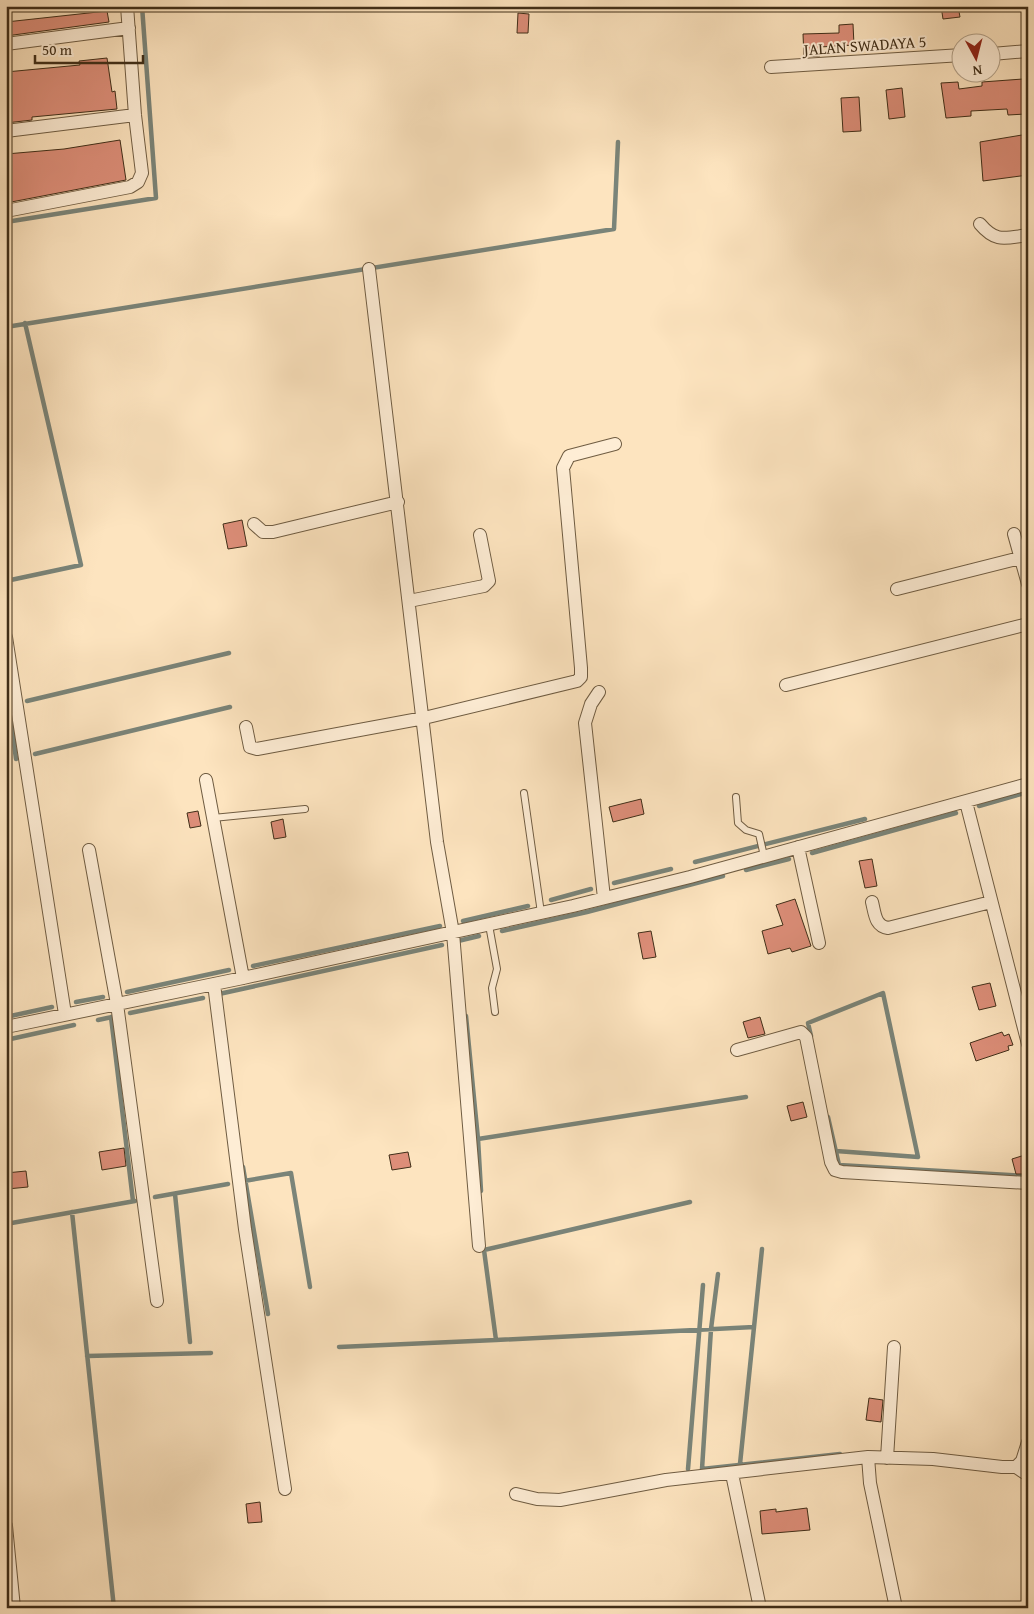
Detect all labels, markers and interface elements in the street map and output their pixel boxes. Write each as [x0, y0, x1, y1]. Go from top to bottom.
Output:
street label: JALAN SWADAYA 5 [801, 29, 927, 61]
scale bar [35, 32, 142, 64]
north arrow [952, 32, 1002, 82]
text: 50 m [42, 39, 73, 60]
text: N [971, 60, 983, 81]

